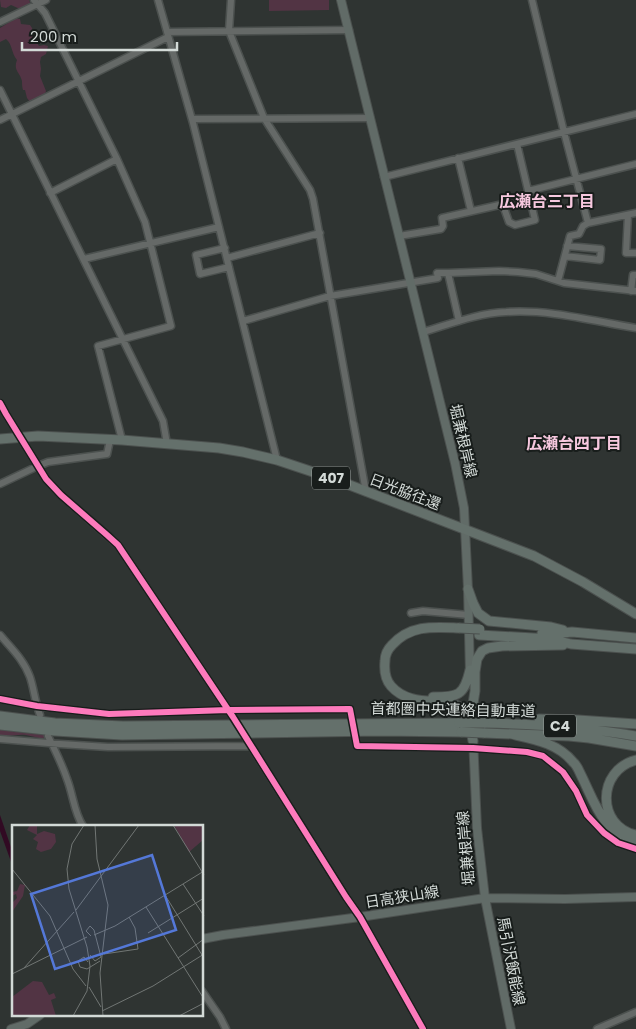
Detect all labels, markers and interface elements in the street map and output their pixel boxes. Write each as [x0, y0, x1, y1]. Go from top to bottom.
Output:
scale bar [22, 20, 178, 52]
text: 200 m [30, 26, 77, 47]
district label: 広瀬台三丁目 [499, 190, 595, 213]
street label: 堀兼根岸線 [445, 402, 482, 480]
district label: 広瀬台四丁目 [526, 432, 622, 455]
road number: 407 [312, 466, 350, 489]
street label: 日光脇往還 [366, 468, 444, 515]
street label: 首都圏中央連絡自動車道 [370, 698, 536, 721]
road number: C4 [544, 714, 576, 738]
street label: 堀兼根岸線 [452, 810, 479, 886]
inset map [12, 825, 204, 1016]
street label: 日高狭山線 [363, 880, 441, 913]
street label: 馬引沢飯能線 [493, 915, 530, 1007]

